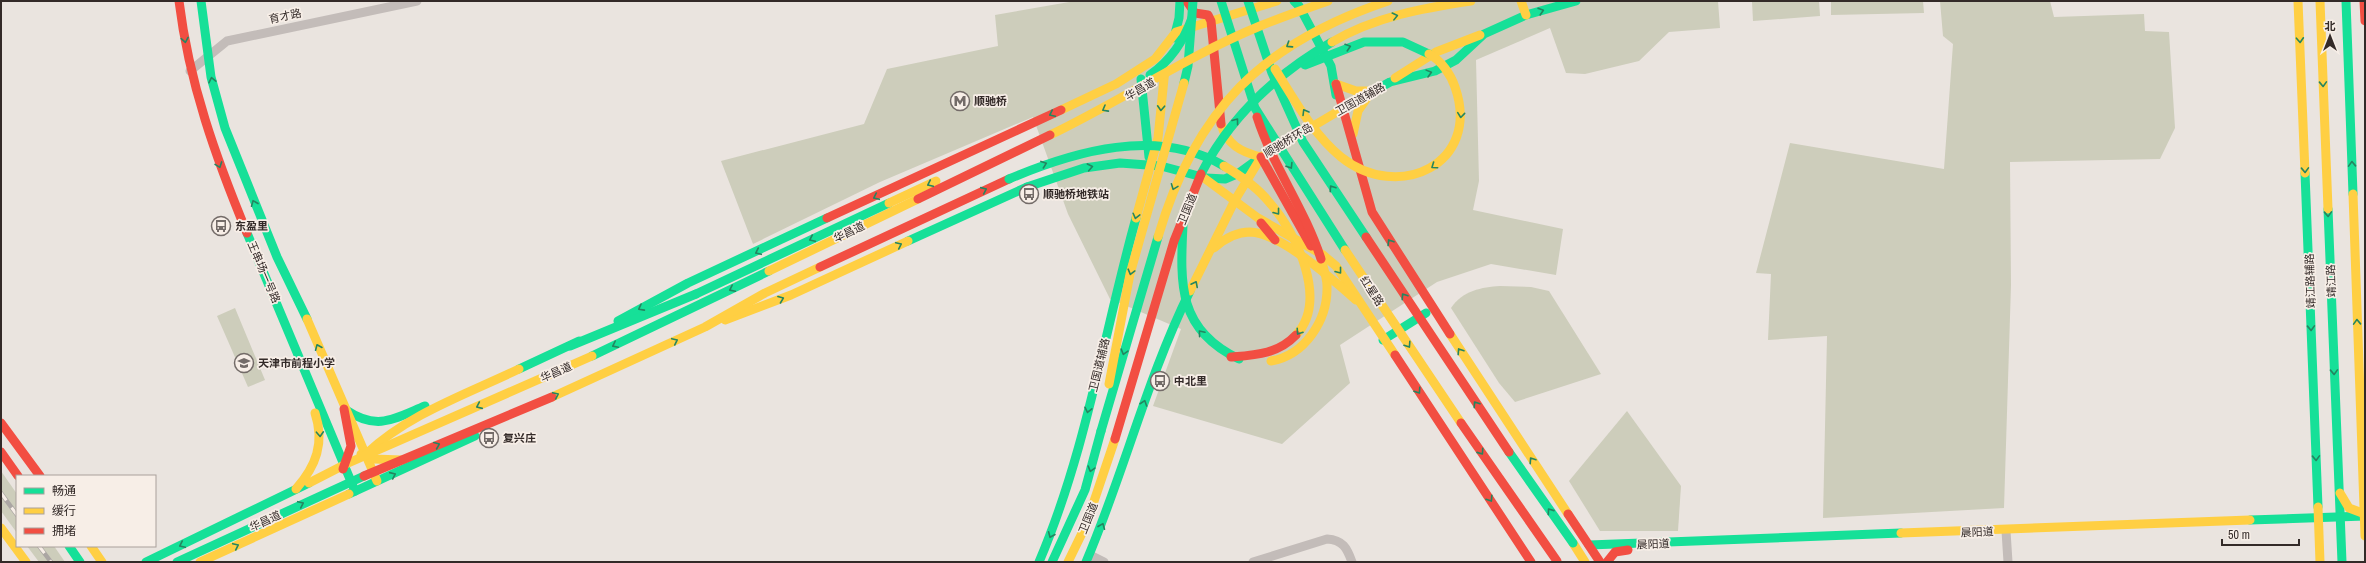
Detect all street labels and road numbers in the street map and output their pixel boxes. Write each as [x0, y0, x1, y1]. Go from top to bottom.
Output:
street label: 育才路 [267, 6, 303, 26]
street label: 华昌道 [1122, 75, 1158, 103]
street label: 卫国道辅路 [1333, 80, 1387, 118]
street label: 顺驰桥环岛 [1261, 120, 1315, 160]
street label: 卫国道 [1174, 191, 1200, 227]
street label: 华昌道 [831, 218, 867, 246]
street label: 王串场一号路 [245, 239, 283, 305]
street label: 靖江路辅路 [2302, 253, 2318, 309]
street label: 靖江路 [2323, 264, 2339, 298]
street label: 红星路 [1357, 273, 1387, 309]
street label: 卫国道辅路 [1086, 337, 1112, 393]
street label: 华昌道 [538, 359, 574, 385]
street label: 卫国道 [1075, 500, 1101, 536]
street label: 华昌道 [247, 508, 283, 534]
street label: 晨阳道 [1960, 524, 1994, 540]
street label: 晨阳道 [1636, 536, 1670, 552]

